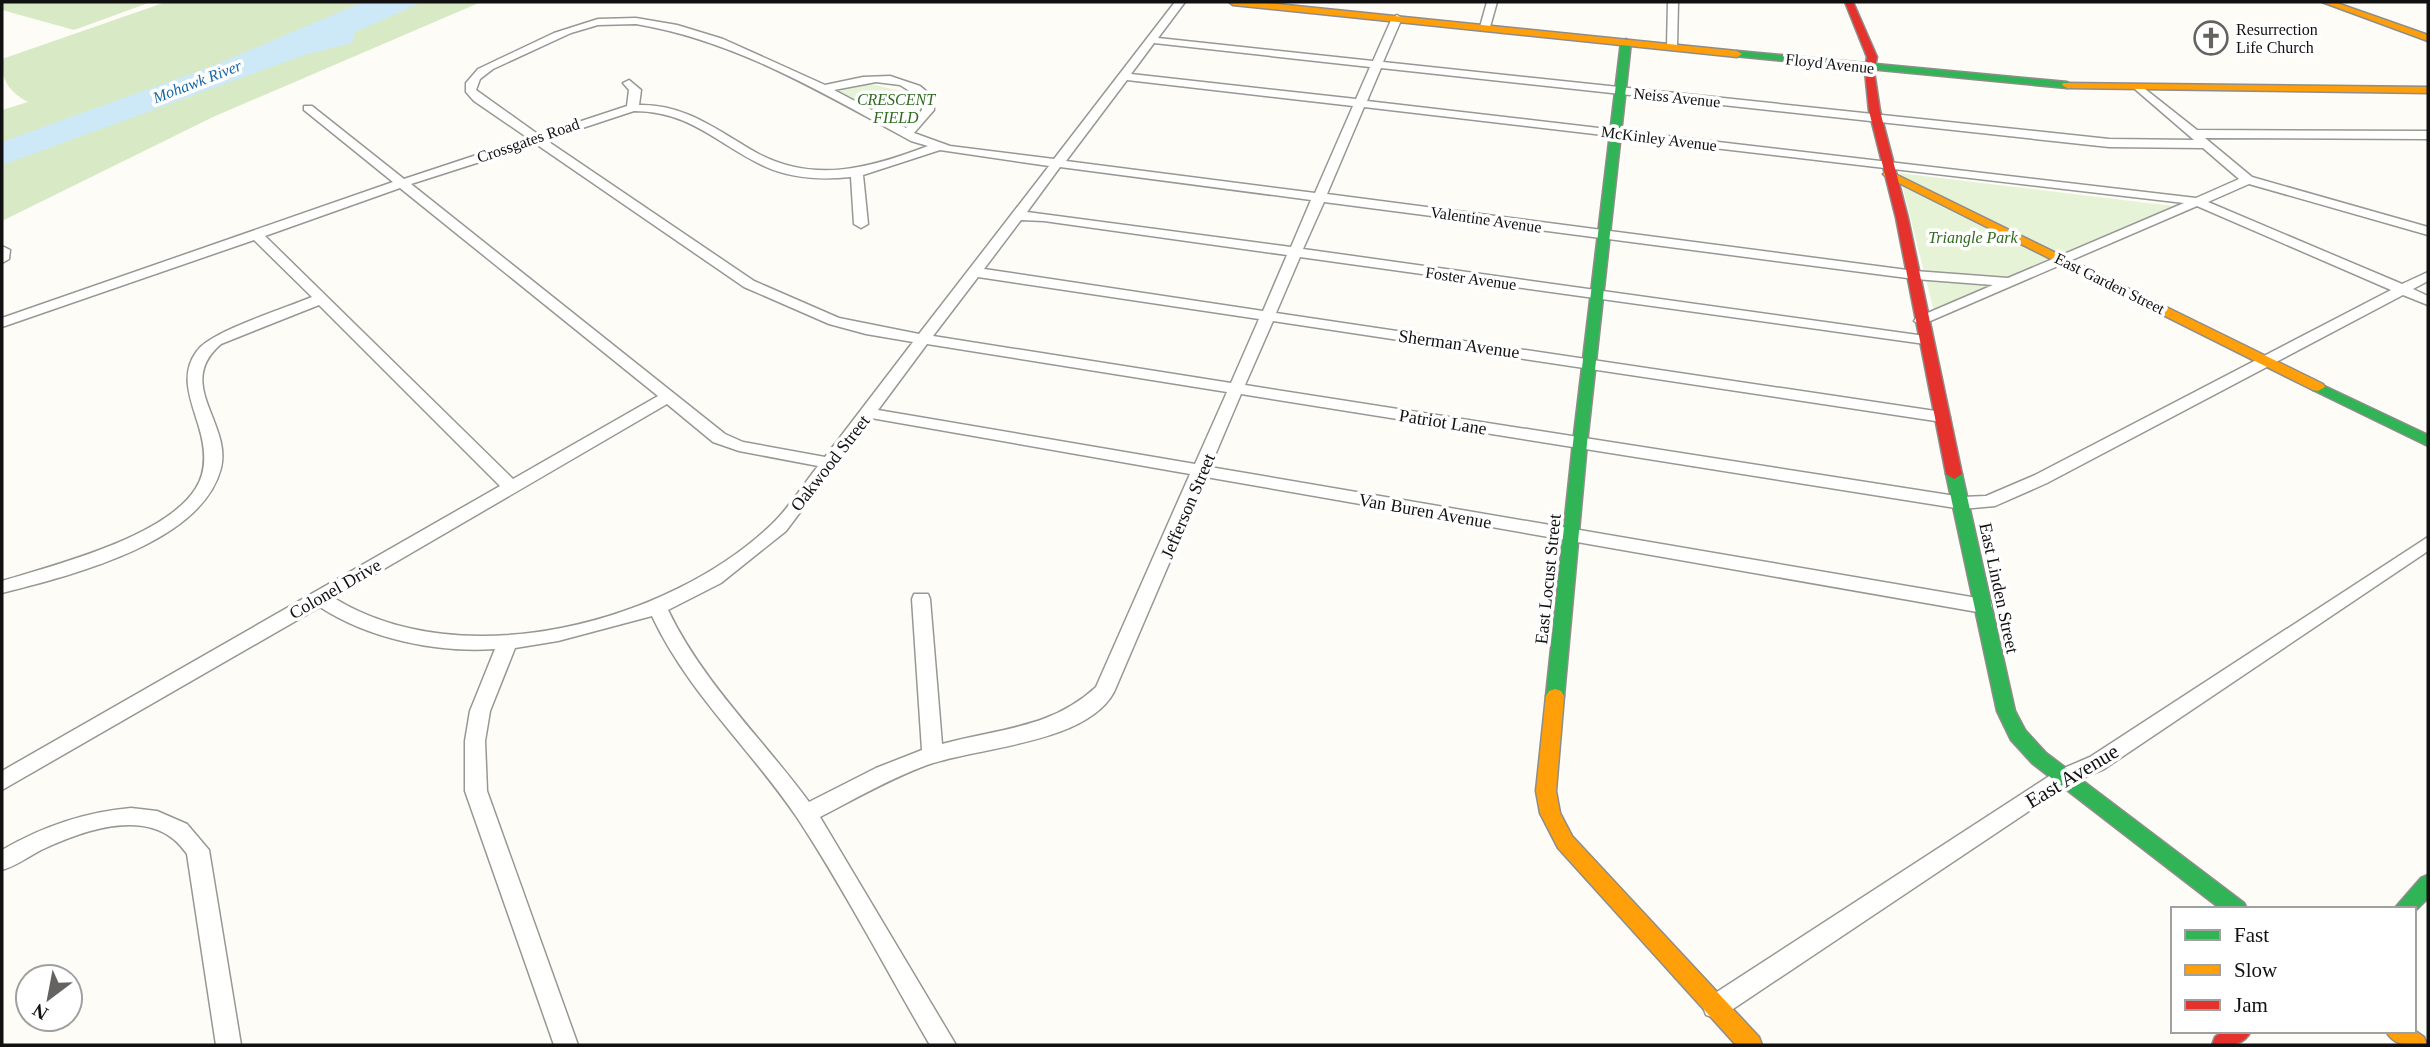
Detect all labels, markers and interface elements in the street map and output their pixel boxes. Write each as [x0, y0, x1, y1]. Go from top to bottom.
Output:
church icon: Resurrection Life Church [2192, 19, 2230, 57]
place label: Resurrection Life Church [2236, 21, 2318, 56]
street label: Floyd Avenue [1785, 50, 1875, 78]
water label: Mohawk River [149, 56, 245, 107]
street label: Neiss Avenue [1633, 84, 1721, 111]
park label: CRESCENT FIELD [857, 91, 936, 126]
street label: Crossgates Road [475, 115, 582, 167]
street label: McKinley Avenue [1600, 123, 1718, 155]
street label: Valentine Avenue [1429, 203, 1543, 236]
park label: Triangle Park [1928, 229, 2019, 247]
street label: East Garden Street [2052, 250, 2168, 318]
street label: Foster Avenue [1424, 264, 1518, 293]
street label: Sherman Avenue [1397, 326, 1521, 362]
street label: Patriot Lane [1398, 405, 1488, 439]
street label: Oakwood Street [786, 411, 874, 515]
street label: Jefferson Street [1157, 450, 1219, 562]
street label: Van Buren Avenue [1357, 489, 1493, 533]
street label: East Locust Street [1531, 513, 1565, 645]
street label: East Linden Street [1975, 521, 2023, 655]
street label: Colonel Drive [286, 555, 384, 623]
street label: East Avenue [2021, 739, 2123, 813]
legend [2171, 907, 2416, 1033]
text: Fast [2234, 923, 2269, 947]
text: Slow [2234, 958, 2278, 982]
north arrow [14, 963, 84, 1033]
text: Jam [2234, 993, 2268, 1017]
text: N [29, 999, 52, 1025]

